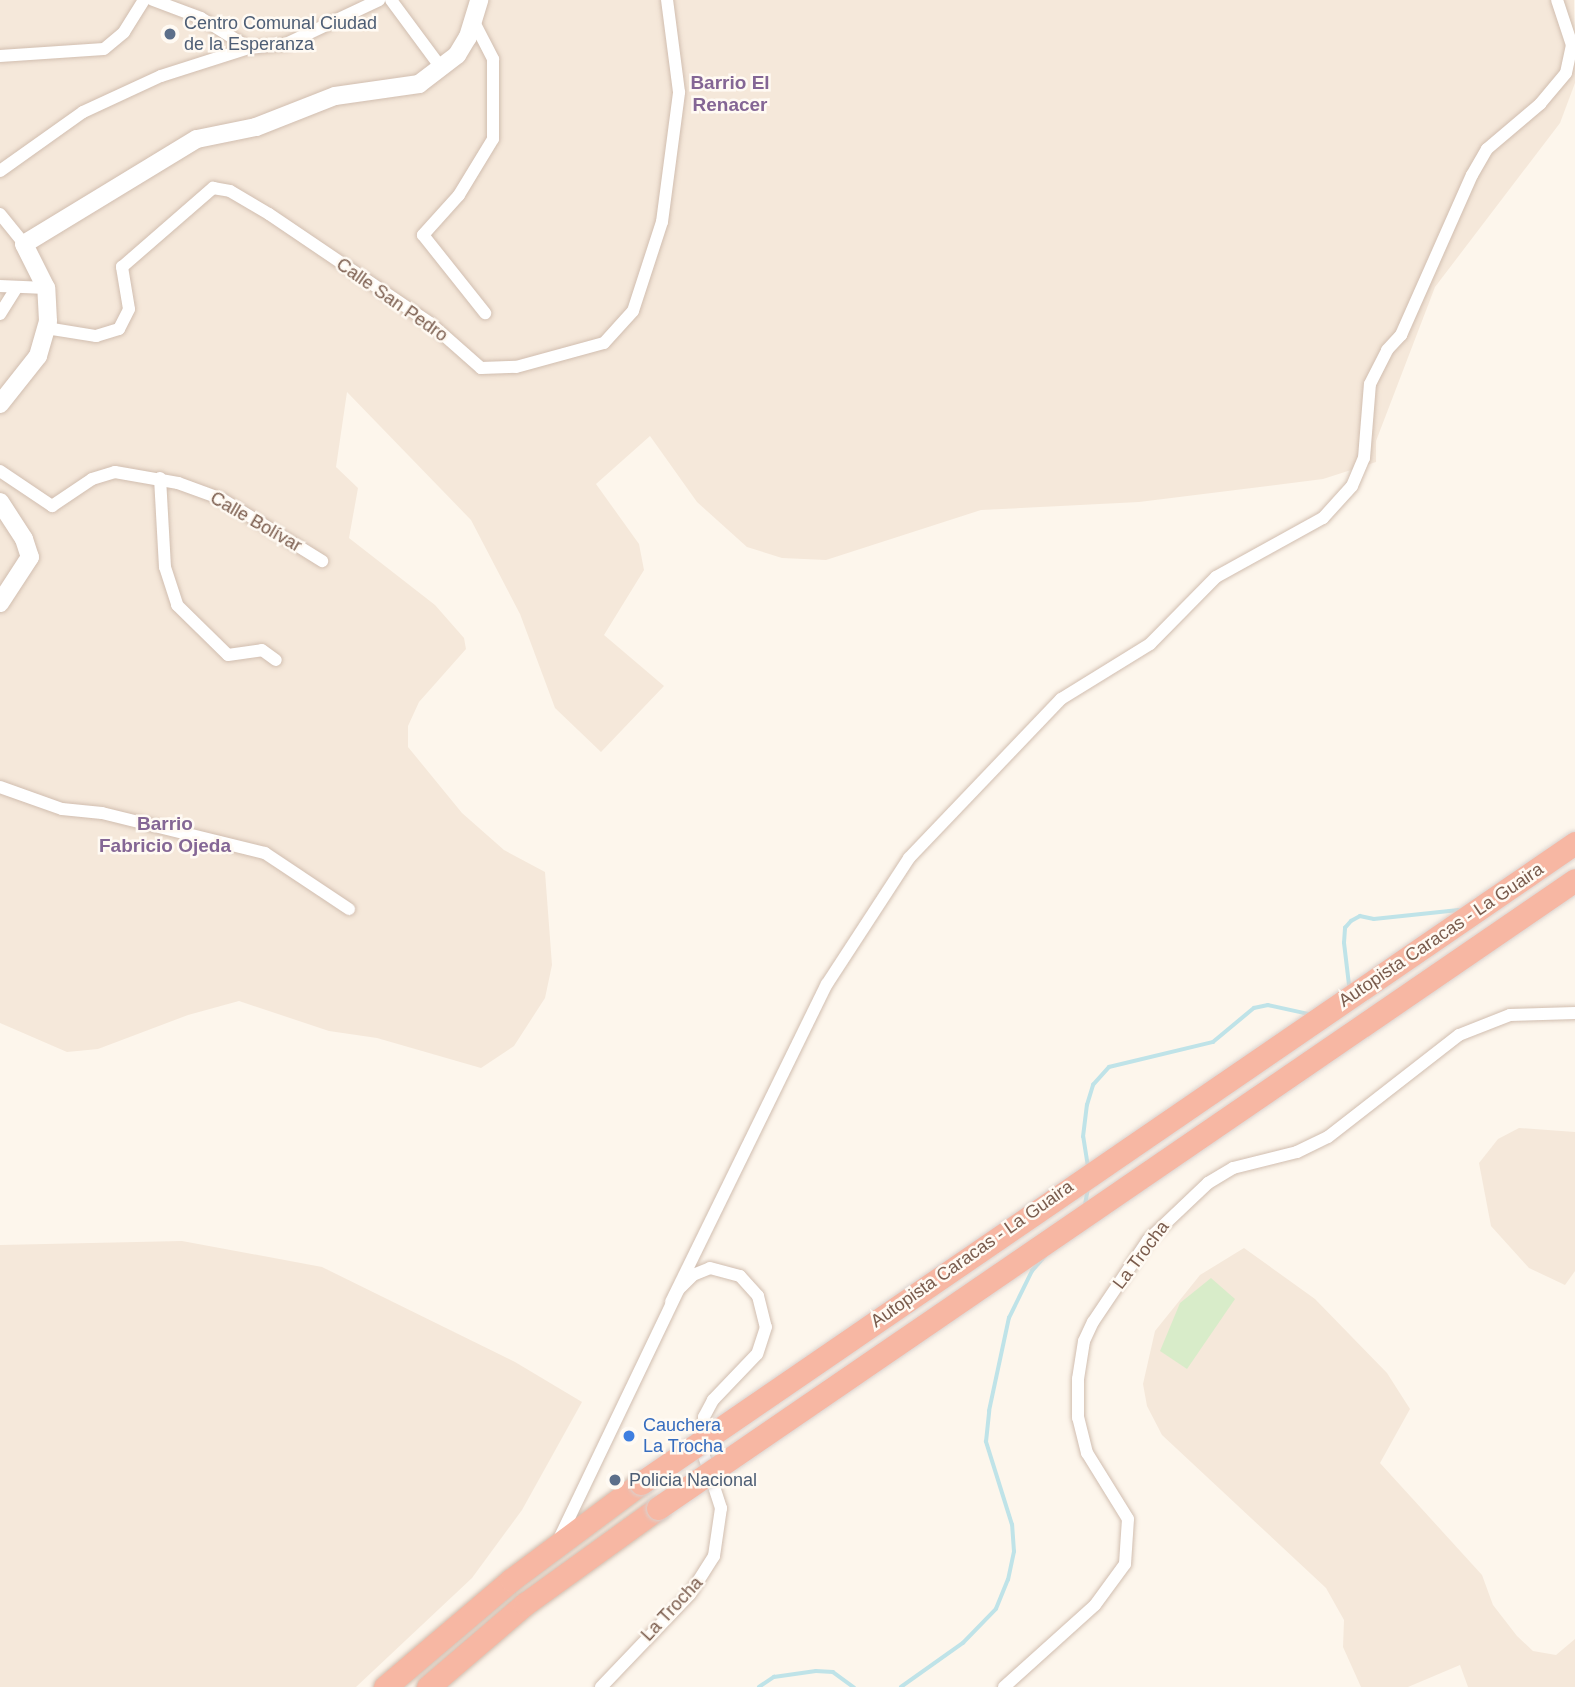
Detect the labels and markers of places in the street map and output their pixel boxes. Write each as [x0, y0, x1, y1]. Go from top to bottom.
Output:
place label: Centro Comunal Ciudad de la Esperanza [184, 13, 377, 56]
marker: Centro Comunal Ciudad de la Esperanza [162, 26, 178, 42]
place label: Cauchera La Trocha [643, 1415, 723, 1458]
marker: Cauchera La Trocha [621, 1428, 637, 1444]
place label: Policia Nacional [629, 1469, 757, 1491]
marker: Policia Nacional [607, 1472, 623, 1488]

